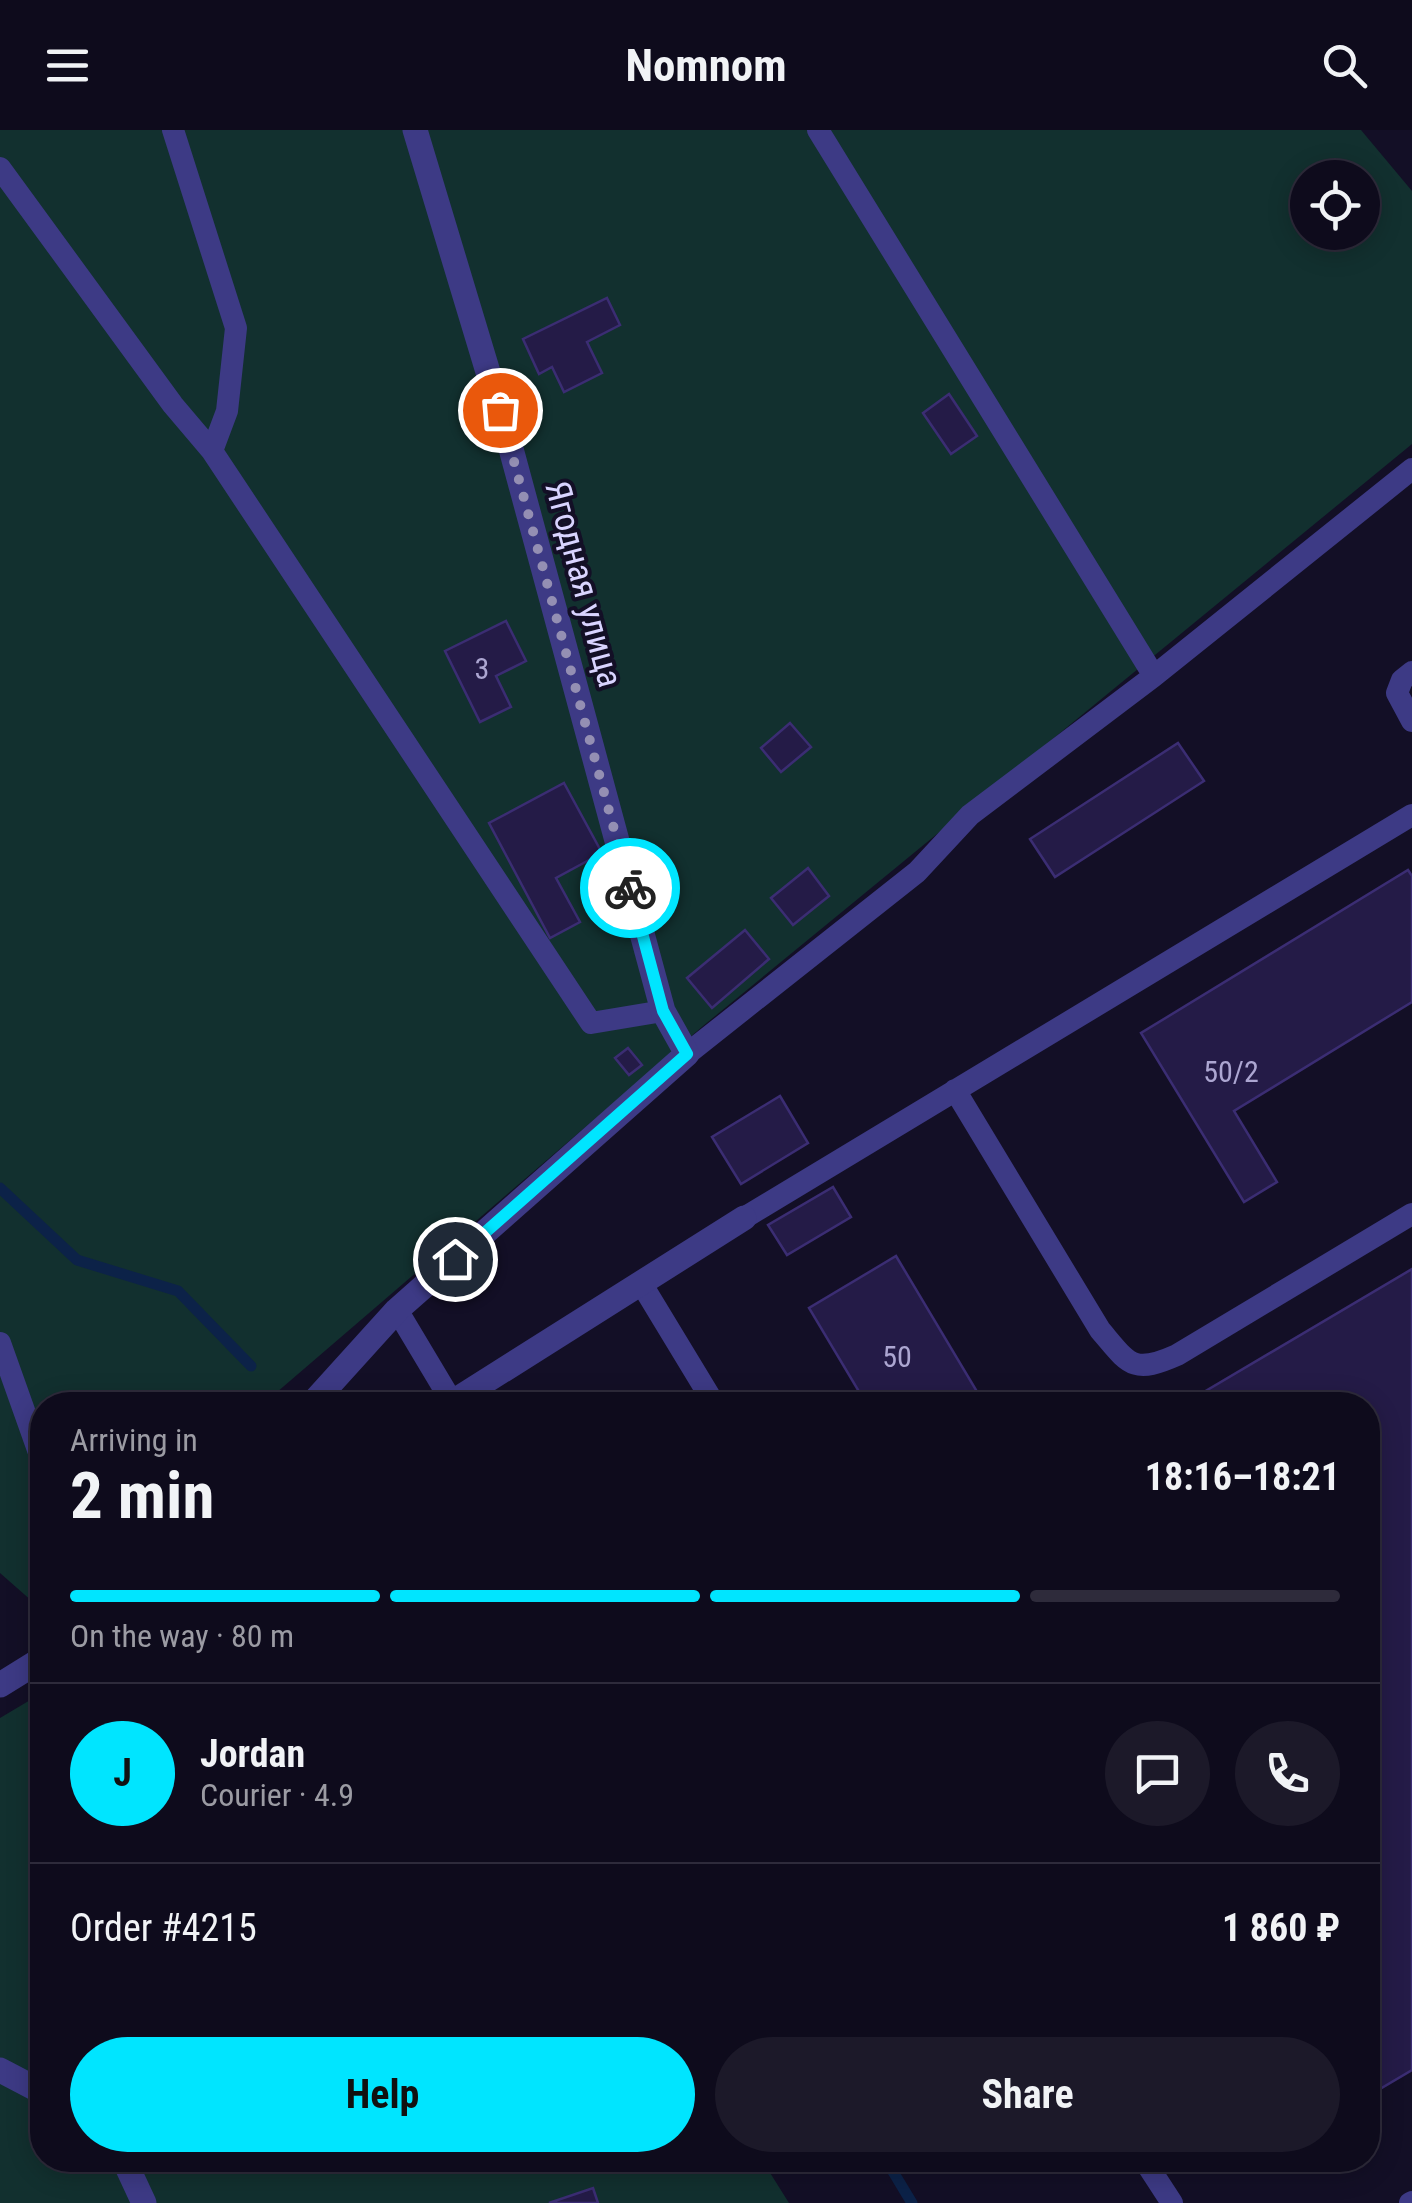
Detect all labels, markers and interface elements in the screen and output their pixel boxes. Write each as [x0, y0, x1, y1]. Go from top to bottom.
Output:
icon: menu [40, 38, 95, 93]
icon: search [1317, 38, 1372, 93]
text: Nomnom [625, 39, 787, 92]
map controls [1290, 160, 1380, 250]
button: locate [1290, 160, 1380, 250]
pin [458, 368, 543, 453]
icon: bag [473, 383, 528, 438]
street label: Ягодная улица [536, 477, 631, 692]
house number: 3 [475, 651, 489, 686]
courier [580, 838, 680, 938]
icon: bike [603, 861, 658, 916]
house number: 50/2 [1203, 1054, 1259, 1089]
pin [413, 1217, 498, 1302]
icon: home [428, 1232, 483, 1287]
house number: 50 [882, 1339, 912, 1374]
text: Arriving in [70, 1421, 198, 1459]
text: 18:16–18:21 [1145, 1455, 1340, 1499]
text: 2 min [70, 1458, 214, 1534]
text: On the way · 80 m [70, 1617, 294, 1655]
button: chat [1105, 1721, 1210, 1826]
button: phone [1235, 1721, 1340, 1826]
text: Jordan [200, 1732, 305, 1776]
text: J [113, 1751, 132, 1795]
text: Courier · 4.9 [200, 1776, 354, 1814]
text: Order #4215 [70, 1906, 257, 1950]
text: 1 860 ₽ [1222, 1906, 1340, 1950]
button: Help [70, 2037, 695, 2152]
button: Share [715, 2037, 1340, 2152]

